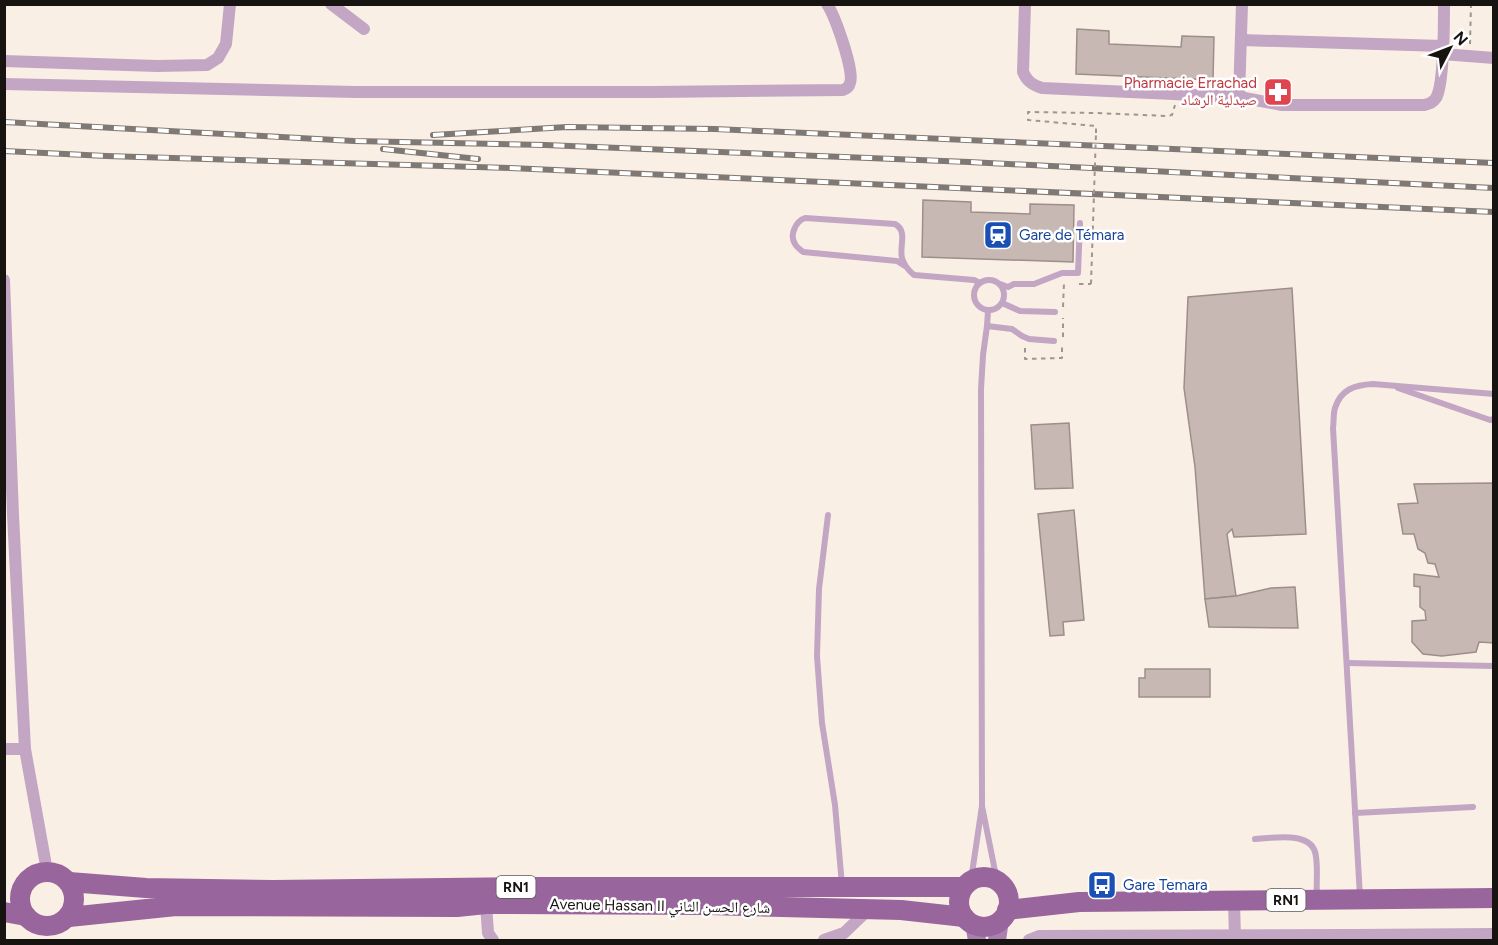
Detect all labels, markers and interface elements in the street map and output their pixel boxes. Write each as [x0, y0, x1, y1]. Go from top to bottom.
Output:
north arrow [1420, 18, 1480, 78]
text: N [1450, 27, 1472, 49]
place label: Pharmacie Errachad صيدلية الرشاد [1124, 74, 1257, 109]
pharmacy icon: Pharmacie Errachad صيدلية الرشاد [1262, 76, 1294, 108]
station icon: Gare de Témara [982, 219, 1014, 251]
place label: Gare de Témara [1019, 226, 1124, 244]
bus stop icon: Gare Temara [1086, 869, 1118, 901]
road number: RN1 [496, 876, 536, 898]
place label: Gare Temara [1123, 876, 1208, 894]
road number: RN1 [1266, 889, 1306, 911]
street label: Avenue Hassan II شارع الحسن الثاني [549, 895, 771, 920]

